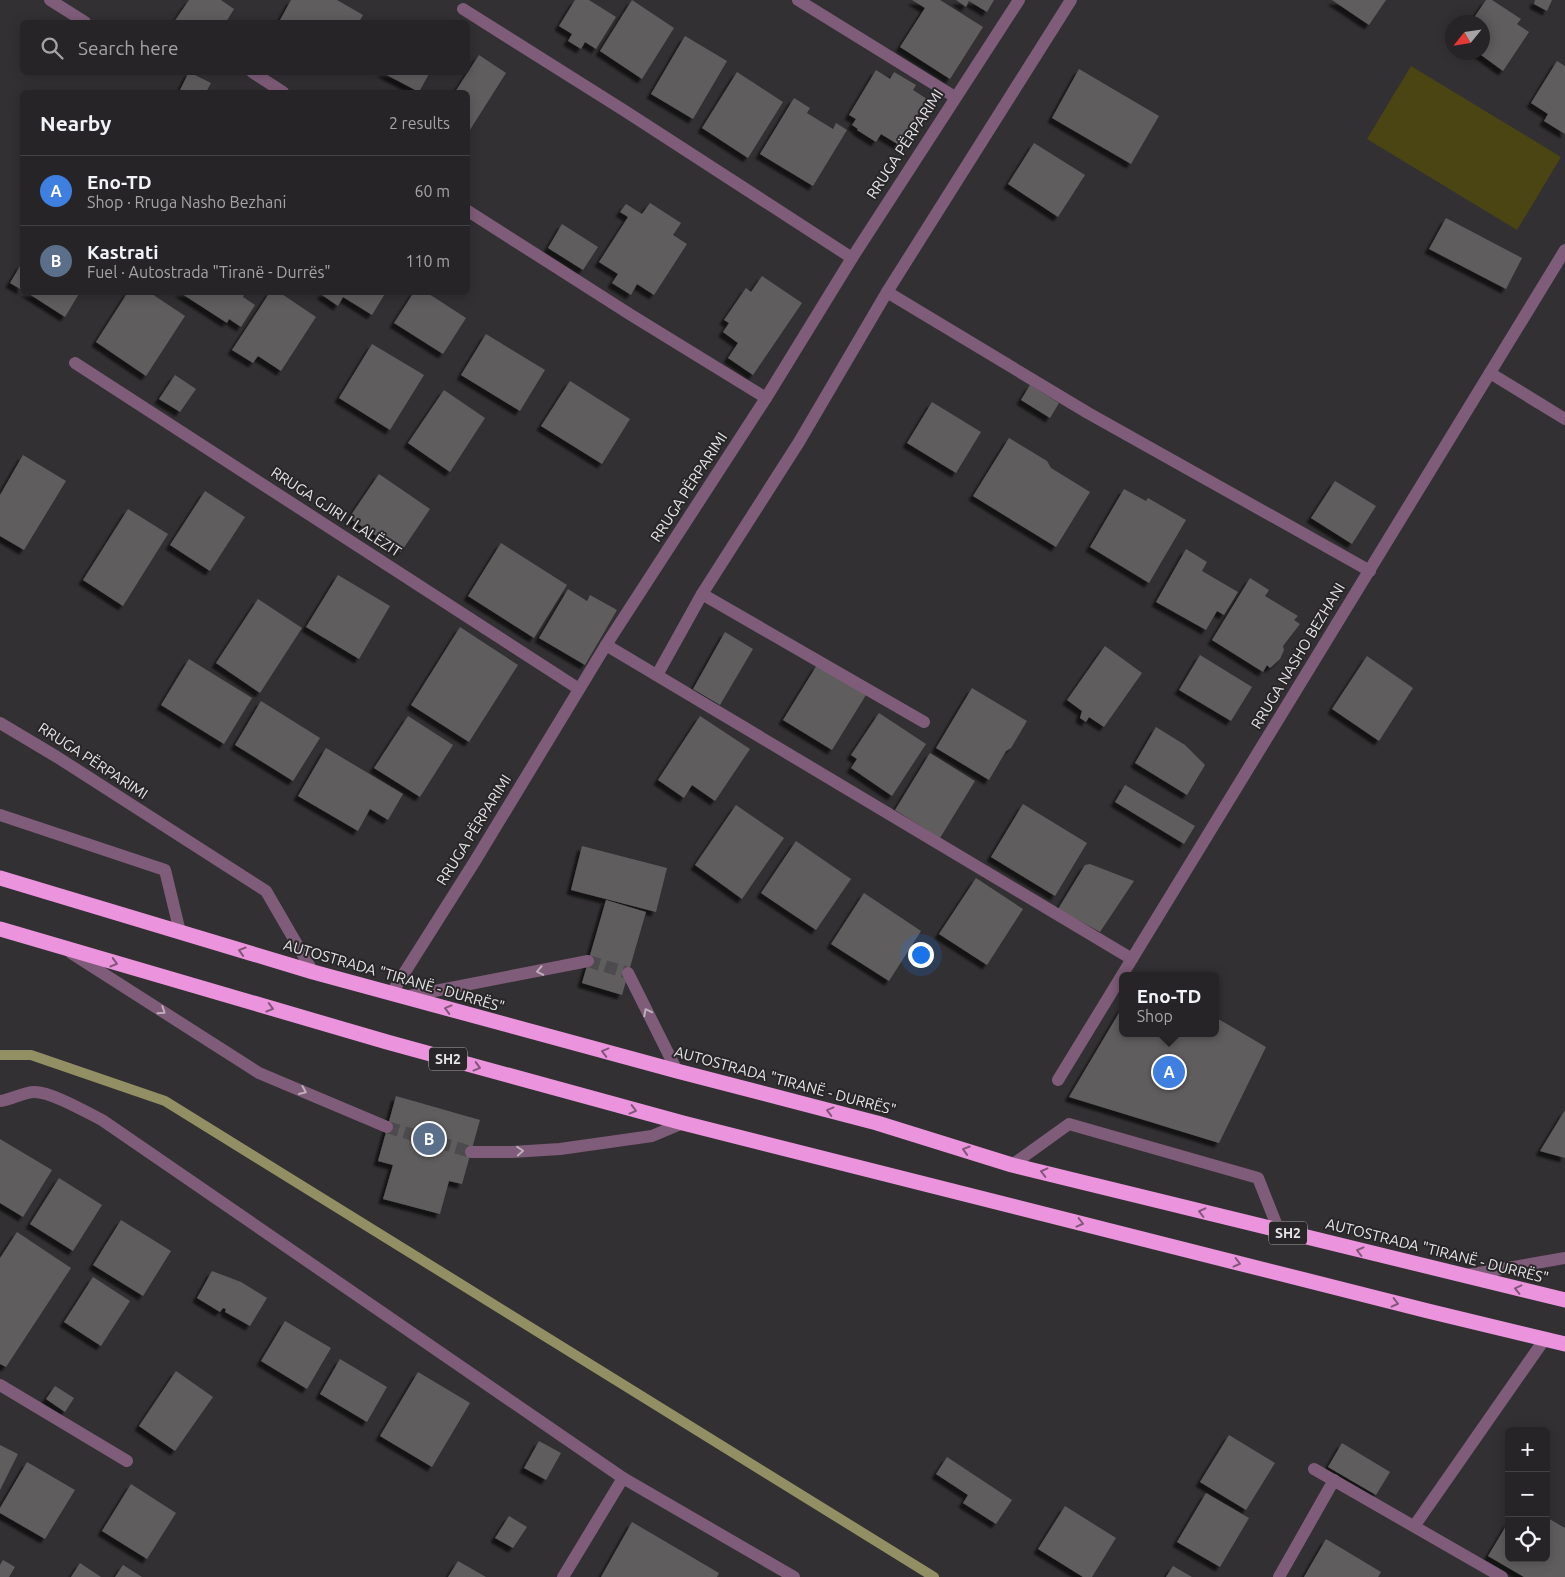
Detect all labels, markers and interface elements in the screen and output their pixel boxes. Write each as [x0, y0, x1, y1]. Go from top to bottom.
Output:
north arrow [1445, 15, 1490, 60]
search box [20, 20, 470, 75]
icon: search [38, 34, 66, 62]
text: Search here [78, 37, 178, 59]
street label: RRUGA PËRPARIMI [863, 86, 946, 202]
text: Nearby [40, 111, 111, 135]
text: 2 results [389, 114, 450, 132]
text: Eno-TD [87, 171, 152, 193]
text: A [50, 182, 62, 200]
text: 60 m [414, 182, 450, 200]
text: Shop · Rruga Nasho Bezhani [87, 193, 286, 211]
text: Kastrati [87, 241, 158, 263]
text: B [51, 252, 61, 270]
text: 110 m [405, 252, 450, 270]
text: Fuel · Autostrada "Tiranë - Durrës" [87, 263, 331, 281]
street label: RRUGA PËRPARIMI [647, 429, 730, 545]
street label: RRUGA GJIRI I LALËZIT [268, 463, 405, 560]
street label: RRUGA NASHO BEZHANI [1247, 580, 1348, 732]
street label: RRUGA PËRPARIMI [35, 719, 151, 802]
street label: RRUGA PËRPARIMI [433, 771, 514, 888]
street label: AUTOSTRADA "TIRANË - DURRËS" [282, 936, 506, 1015]
your location [908, 942, 934, 968]
one-way arrow [238, 946, 246, 956]
one-way arrow [109, 957, 117, 967]
one-way arrow [536, 965, 545, 975]
popup [1119, 972, 1219, 1037]
text: Eno-TD [1137, 985, 1201, 1007]
one-way arrow [265, 1003, 273, 1013]
one-way arrow [157, 1005, 166, 1015]
one-way arrow [445, 1005, 453, 1015]
text: Shop [1137, 1007, 1173, 1025]
one-way arrow [643, 1008, 654, 1017]
street label: AUTOSTRADA "TIRANË - DURRËS" [672, 1043, 898, 1118]
one-way arrow [602, 1047, 610, 1057]
road number: SH2 [429, 1048, 467, 1070]
pin: A [1153, 1053, 1185, 1091]
one-way arrow [472, 1061, 481, 1072]
one-way arrow [298, 1085, 307, 1096]
one-way arrow [629, 1104, 637, 1114]
one-way arrow [826, 1106, 834, 1117]
pin: B [413, 1120, 445, 1158]
one-way arrow [516, 1146, 524, 1157]
one-way arrow [962, 1146, 970, 1156]
one-way arrow [1041, 1168, 1049, 1178]
one-way arrow [1197, 1207, 1206, 1218]
street label: AUTOSTRADA "TIRANË - DURRËS" [1324, 1215, 1550, 1286]
one-way arrow [1075, 1218, 1083, 1228]
road number: SH2 [1269, 1222, 1307, 1244]
one-way arrow [1355, 1246, 1364, 1257]
one-way arrow [1233, 1257, 1242, 1268]
one-way arrow [1513, 1284, 1522, 1295]
one-way arrow [1390, 1297, 1399, 1308]
map controls [1505, 1427, 1550, 1562]
button: + [1505, 1427, 1550, 1472]
button: − [1505, 1472, 1550, 1517]
button: locate [1505, 1517, 1550, 1562]

